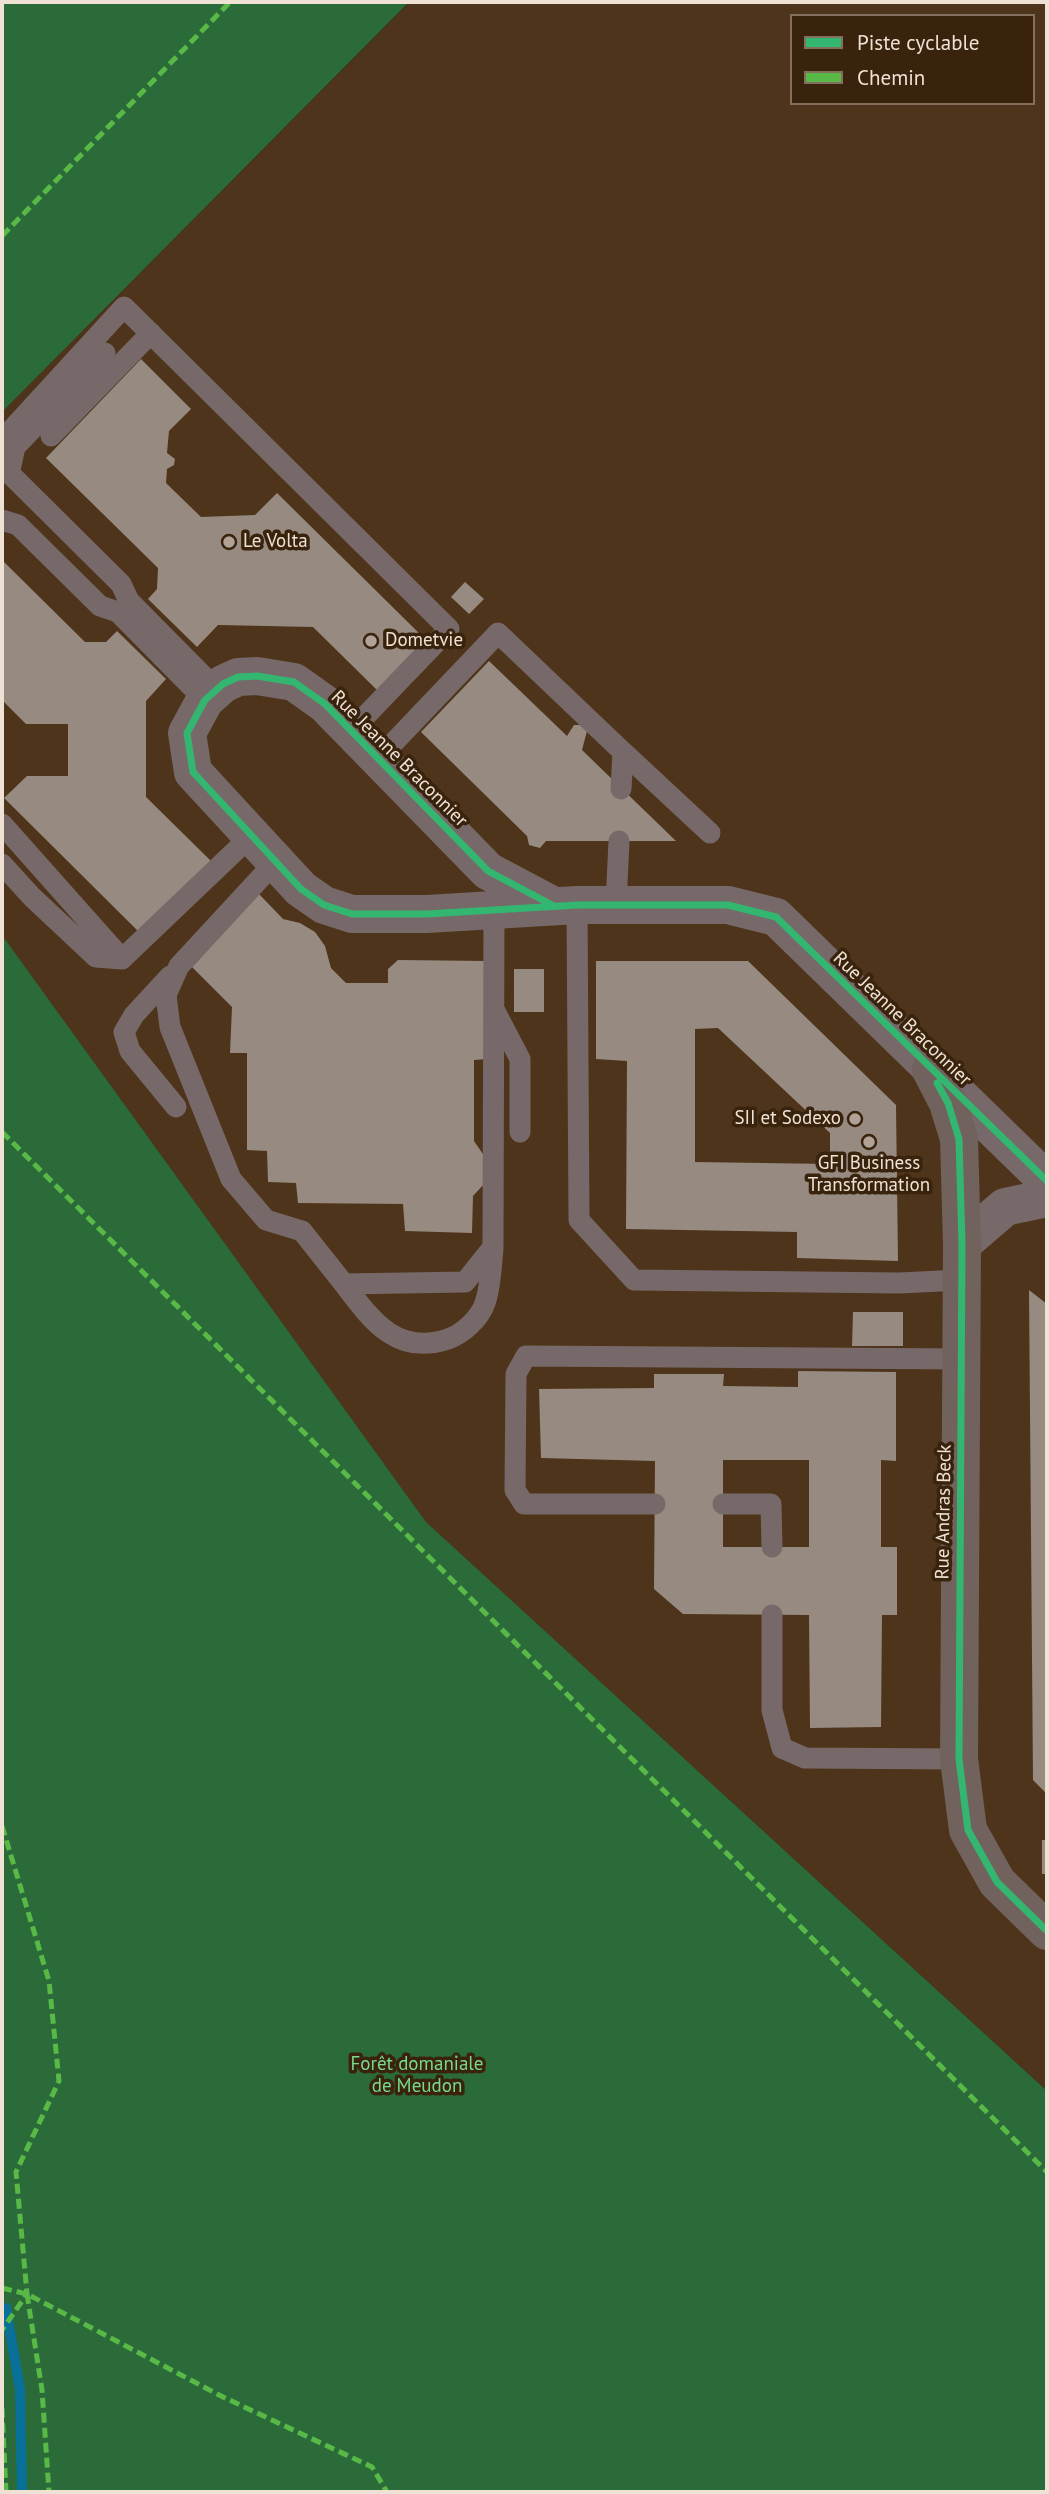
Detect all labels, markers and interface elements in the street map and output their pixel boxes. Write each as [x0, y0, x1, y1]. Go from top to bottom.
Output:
legend [790, 14, 1035, 105]
text: Piste cyclable [857, 29, 979, 56]
text: Chemin [857, 64, 925, 91]
place label: Le Volta [243, 531, 308, 553]
marker: Le Volta [221, 534, 237, 550]
place label: Dometvie [385, 630, 463, 652]
marker: Dometvie [363, 633, 379, 649]
street label: Rue Jeanne Braconnier [326, 686, 472, 832]
street label: Rue Jeanne Braconnier [828, 947, 976, 1091]
place label: SII et Sodexo [734, 1108, 841, 1130]
marker: SII et Sodexo [847, 1111, 863, 1127]
marker: GFI Business Transformation [861, 1134, 877, 1150]
place label: GFI Business Transformation [808, 1153, 930, 1197]
street label: Rue Andras Beck [931, 1444, 957, 1580]
park label: Forêt domaniale de Meudon [351, 2054, 483, 2098]

